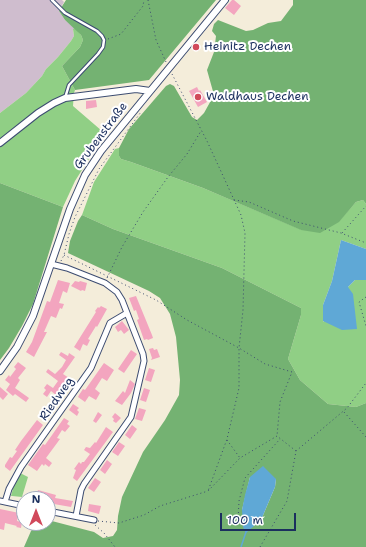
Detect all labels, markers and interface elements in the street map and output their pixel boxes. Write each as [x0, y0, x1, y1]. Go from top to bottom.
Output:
place label: Heinitz Dechen [204, 40, 291, 54]
marker: Heinitz Dechen [191, 42, 201, 52]
place label: Waldhaus Dechen [206, 90, 309, 104]
marker: Waldhaus Dechen [193, 92, 203, 102]
street label: Grubenstraße [71, 100, 131, 172]
street label: Riedweg [37, 374, 77, 424]
north arrow [16, 491, 56, 531]
text: N [32, 492, 40, 507]
scale bar [222, 505, 298, 531]
text: 100 m [227, 512, 263, 528]

